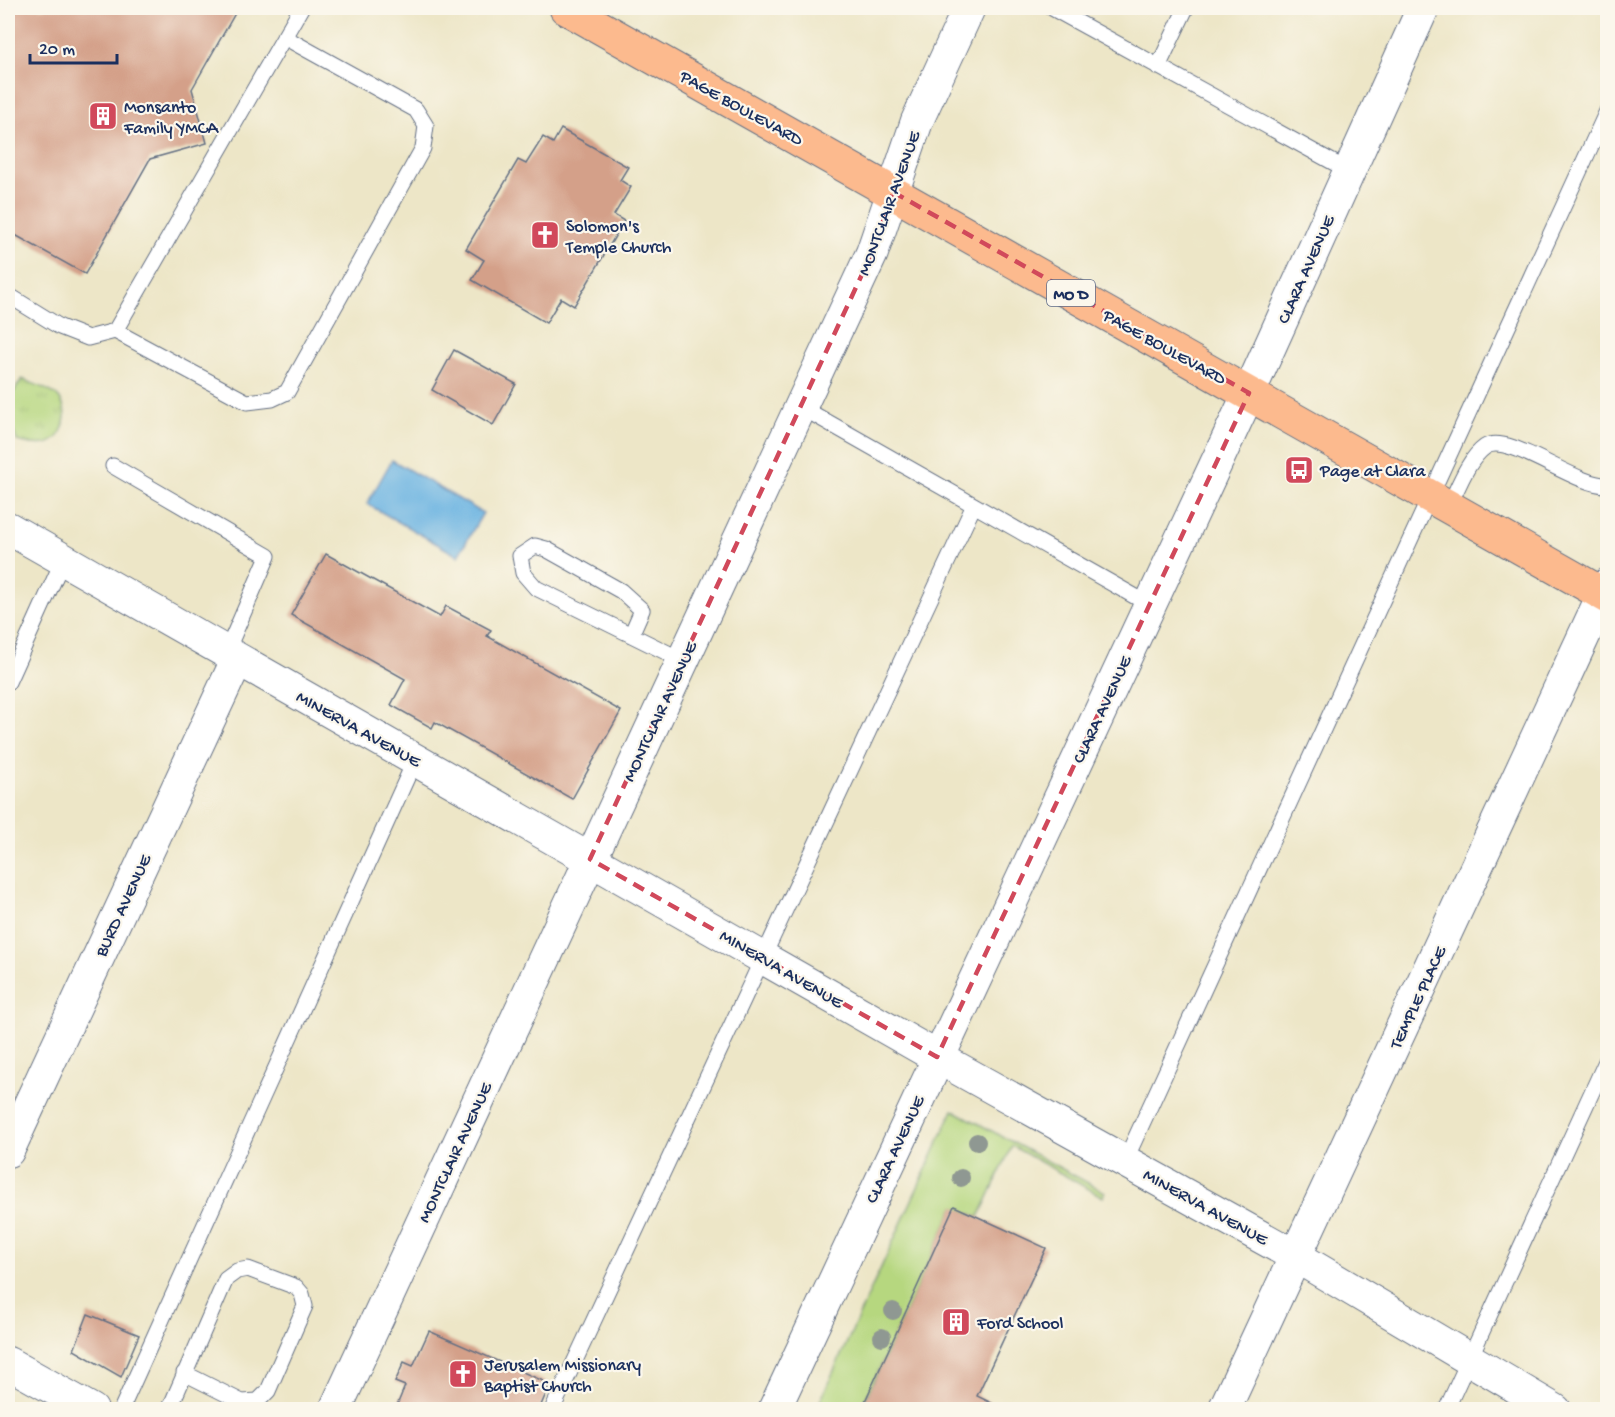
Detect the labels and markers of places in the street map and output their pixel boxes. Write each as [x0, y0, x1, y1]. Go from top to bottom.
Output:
place label: Monsanto Family YMCA [123, 98, 220, 140]
building icon: Monsanto Family YMCA [87, 100, 119, 132]
place label: Solomon's Temple Church [565, 217, 672, 259]
church icon: Solomon's Temple Church [529, 219, 561, 251]
bus stop icon: Page at Clara [1283, 454, 1315, 486]
place label: Page at Clara [1319, 462, 1426, 483]
building icon: Ford School [940, 1306, 972, 1338]
place label: Ford School [976, 1314, 1064, 1335]
place label: Jerusalem Missionary Baptist Church [483, 1356, 641, 1398]
church icon: Jerusalem Missionary Baptist Church [447, 1358, 479, 1390]

